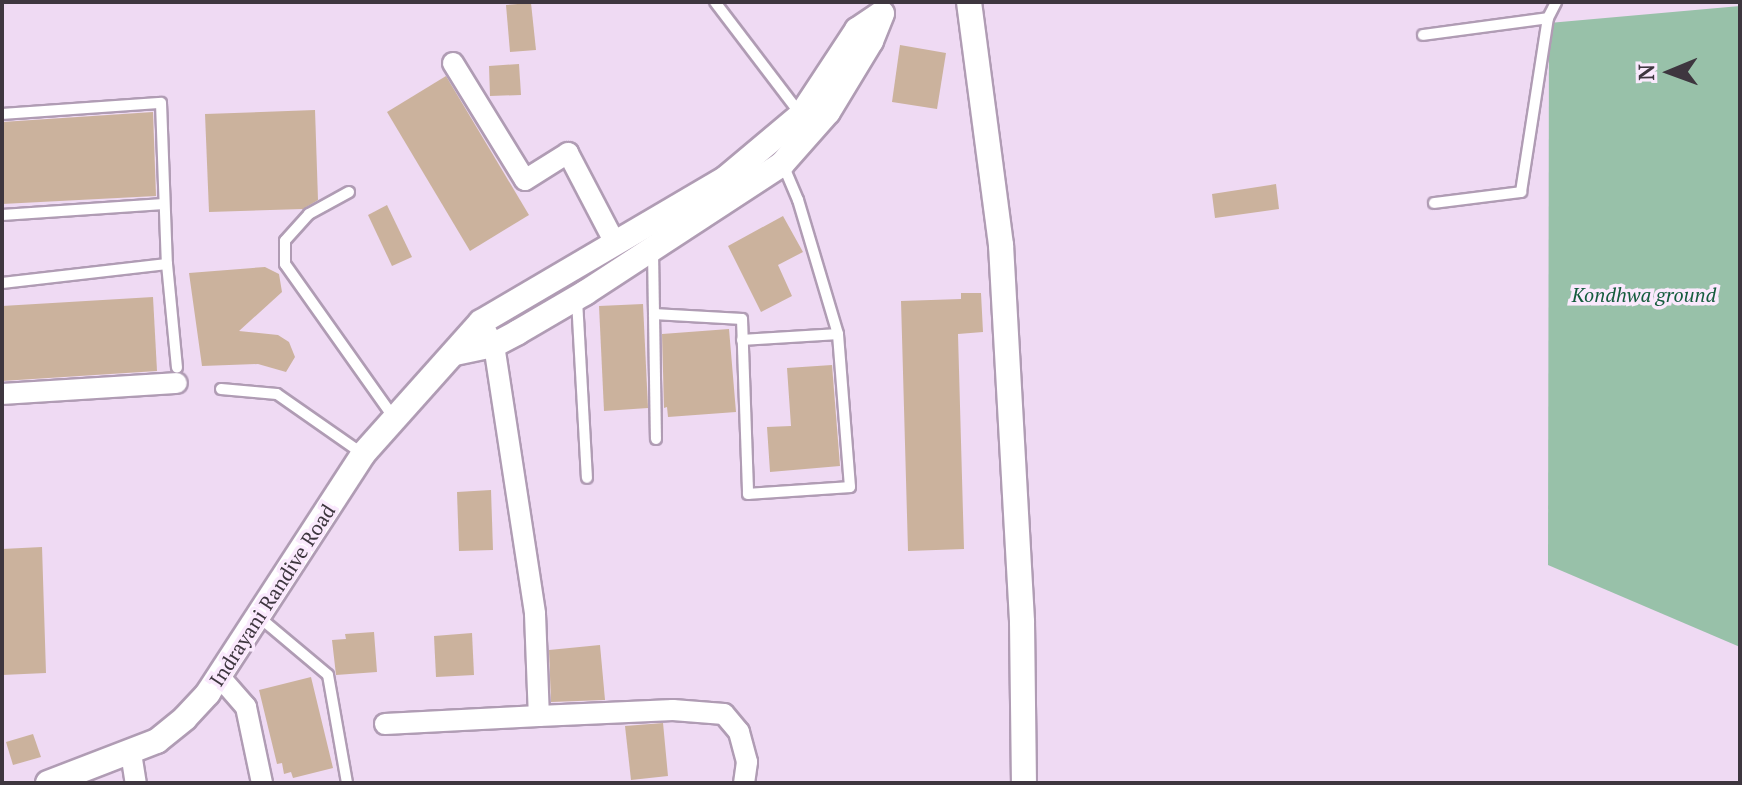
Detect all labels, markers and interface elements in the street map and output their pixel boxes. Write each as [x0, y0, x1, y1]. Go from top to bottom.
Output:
north arrow [1630, 32, 1710, 112]
text: N [1631, 64, 1660, 81]
park label: Kondhwa ground [1572, 282, 1716, 306]
street label: Indrayani Randive Road [204, 500, 340, 690]

